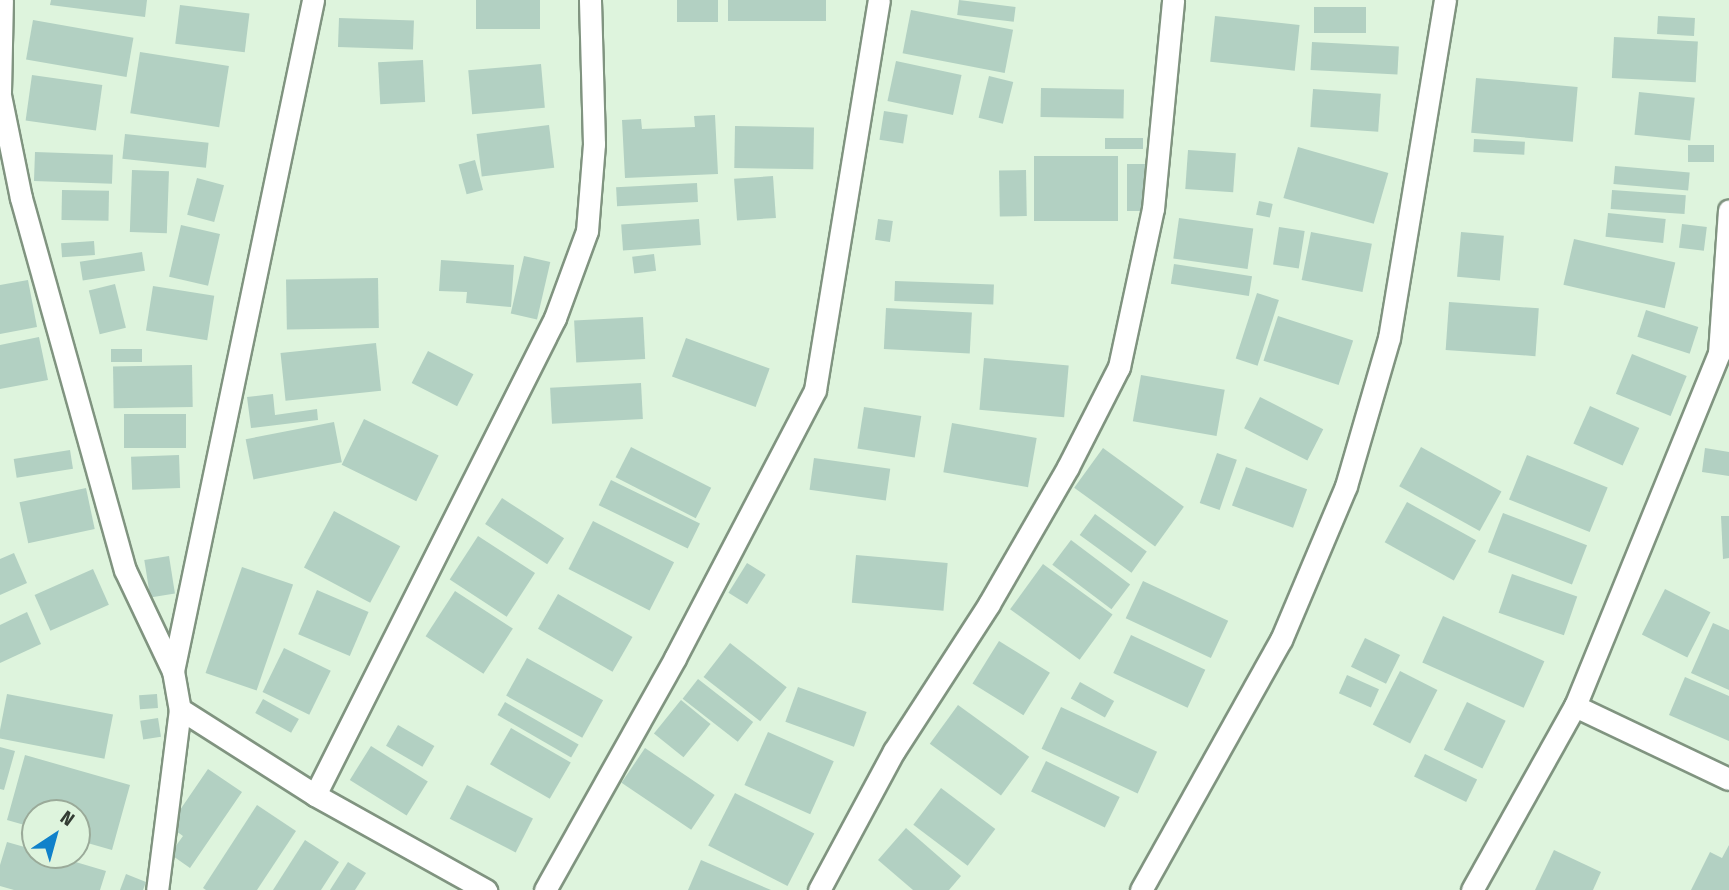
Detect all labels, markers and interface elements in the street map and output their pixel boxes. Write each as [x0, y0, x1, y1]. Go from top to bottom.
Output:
north arrow [21, 799, 91, 869]
text: N [56, 806, 79, 831]

